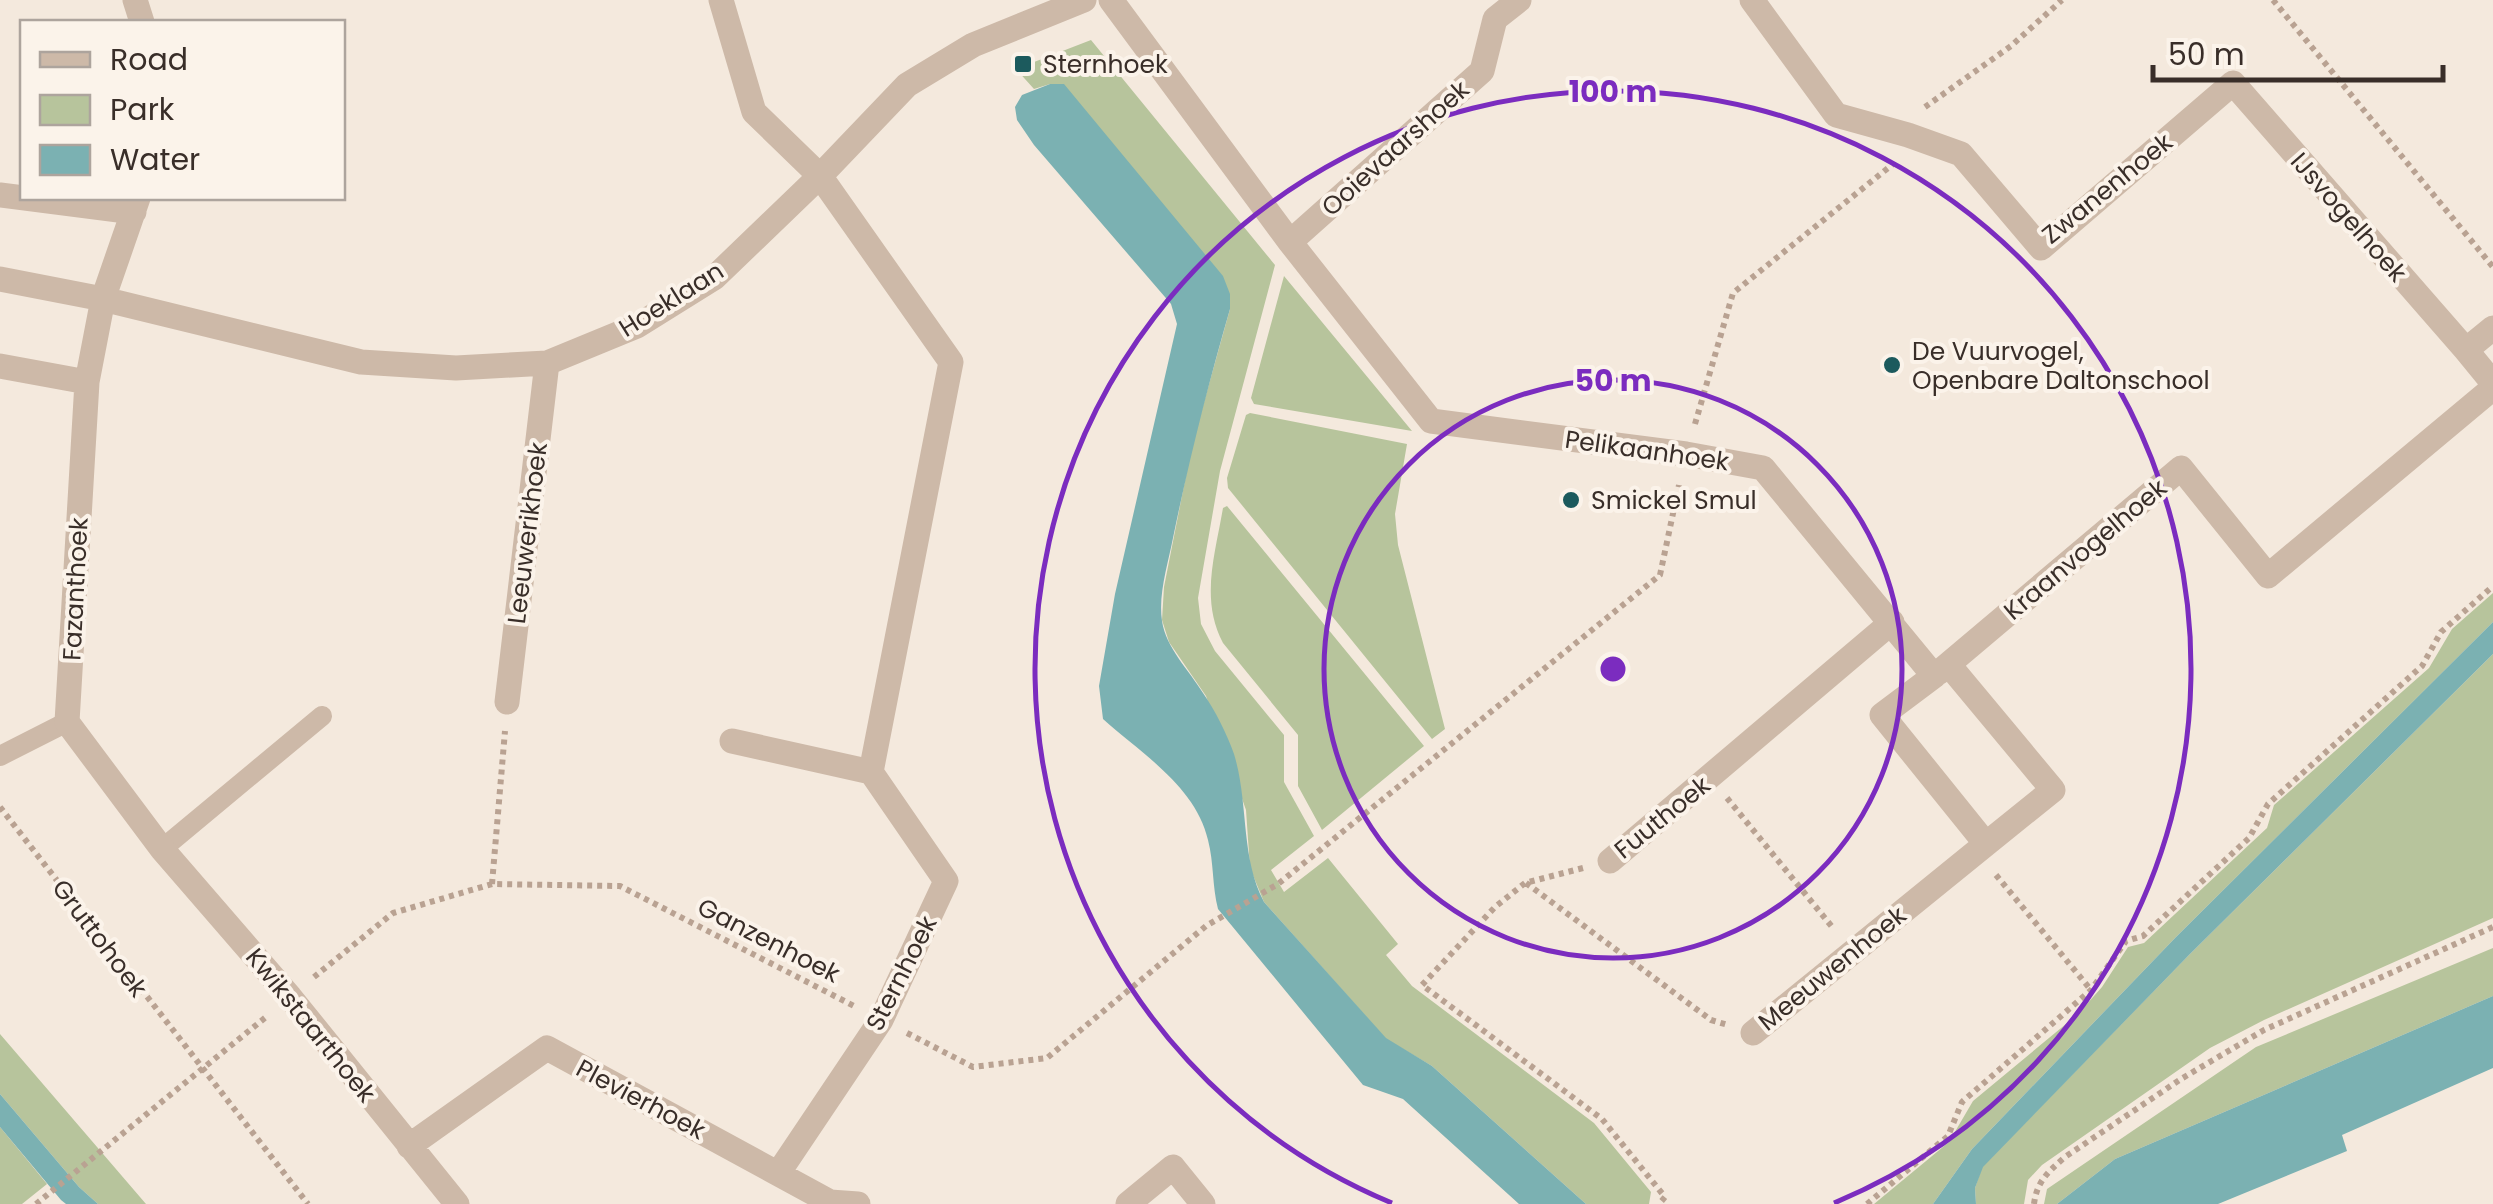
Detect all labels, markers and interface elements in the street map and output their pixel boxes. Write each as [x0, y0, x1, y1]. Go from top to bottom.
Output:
legend [20, 20, 345, 200]
scale bar [2153, 20, 2443, 82]
text: 50 m [2168, 33, 2245, 76]
text: Road [110, 38, 188, 81]
place label: Sternhoek [1043, 47, 1168, 82]
marker: Sternhoek [1012, 53, 1034, 75]
text: 100 m [1569, 70, 1657, 113]
street label: Ooievaarshoek [1314, 72, 1477, 224]
text: Park [110, 88, 175, 131]
street label: Zwanenhoek [2035, 125, 2180, 252]
text: Water [110, 138, 200, 181]
street label: IJsvogelhoek [2282, 145, 2415, 290]
street label: Hoeklaan [612, 253, 730, 345]
place label: De Vuurvogel, Openbare Daltonschool [1912, 334, 2210, 398]
marker: De Vuurvogel, Openbare Daltonschool [1881, 354, 1903, 376]
text: 50 m [1574, 359, 1652, 402]
street label: Pelikaanhoek [1563, 422, 1731, 479]
street label: Leeuwerikhoek [499, 440, 556, 626]
street label: Kraanvogelhoek [1996, 471, 2174, 628]
place label: Smickel Smul [1591, 483, 1757, 518]
marker: Smickel Smul [1560, 489, 1582, 511]
street label: Fazanthoek [54, 516, 97, 661]
centre of rings [1595, 651, 1631, 687]
street label: Fuuthoek [1607, 768, 1718, 867]
street label: Gruttohoek [44, 872, 156, 1005]
street label: Ganzenhoek [692, 890, 846, 991]
street label: Meeuwenhoek [1751, 898, 1914, 1039]
street label: Sternhoek [857, 909, 945, 1037]
street label: Kwikstaarthoek [237, 941, 384, 1110]
street label: Plevierhoek [570, 1051, 712, 1148]

